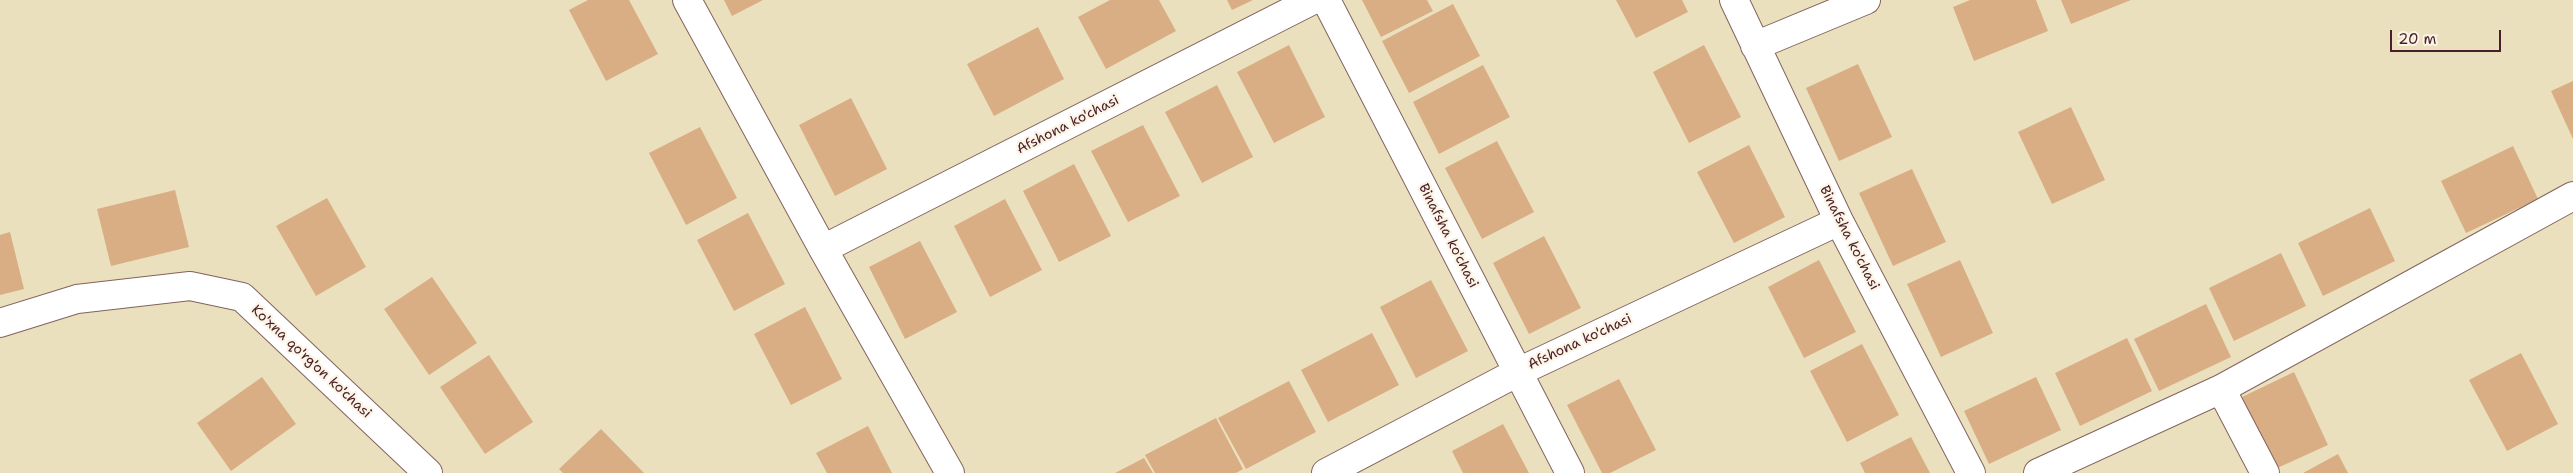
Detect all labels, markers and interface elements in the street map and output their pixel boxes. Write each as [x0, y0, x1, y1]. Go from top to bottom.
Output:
scale bar [2393, 20, 2504, 52]
text: 20 m [2398, 29, 2437, 49]
street label: Afshona ko'chasi [1014, 92, 1122, 158]
street label: Binafsha ko'chasi [1414, 181, 1482, 291]
street label: Binafsha ko'chasi [1815, 183, 1883, 293]
street label: Ko'xna qo'rg'on ko'chasi [247, 302, 375, 422]
street label: Afshona ko'chasi [1525, 311, 1635, 373]

